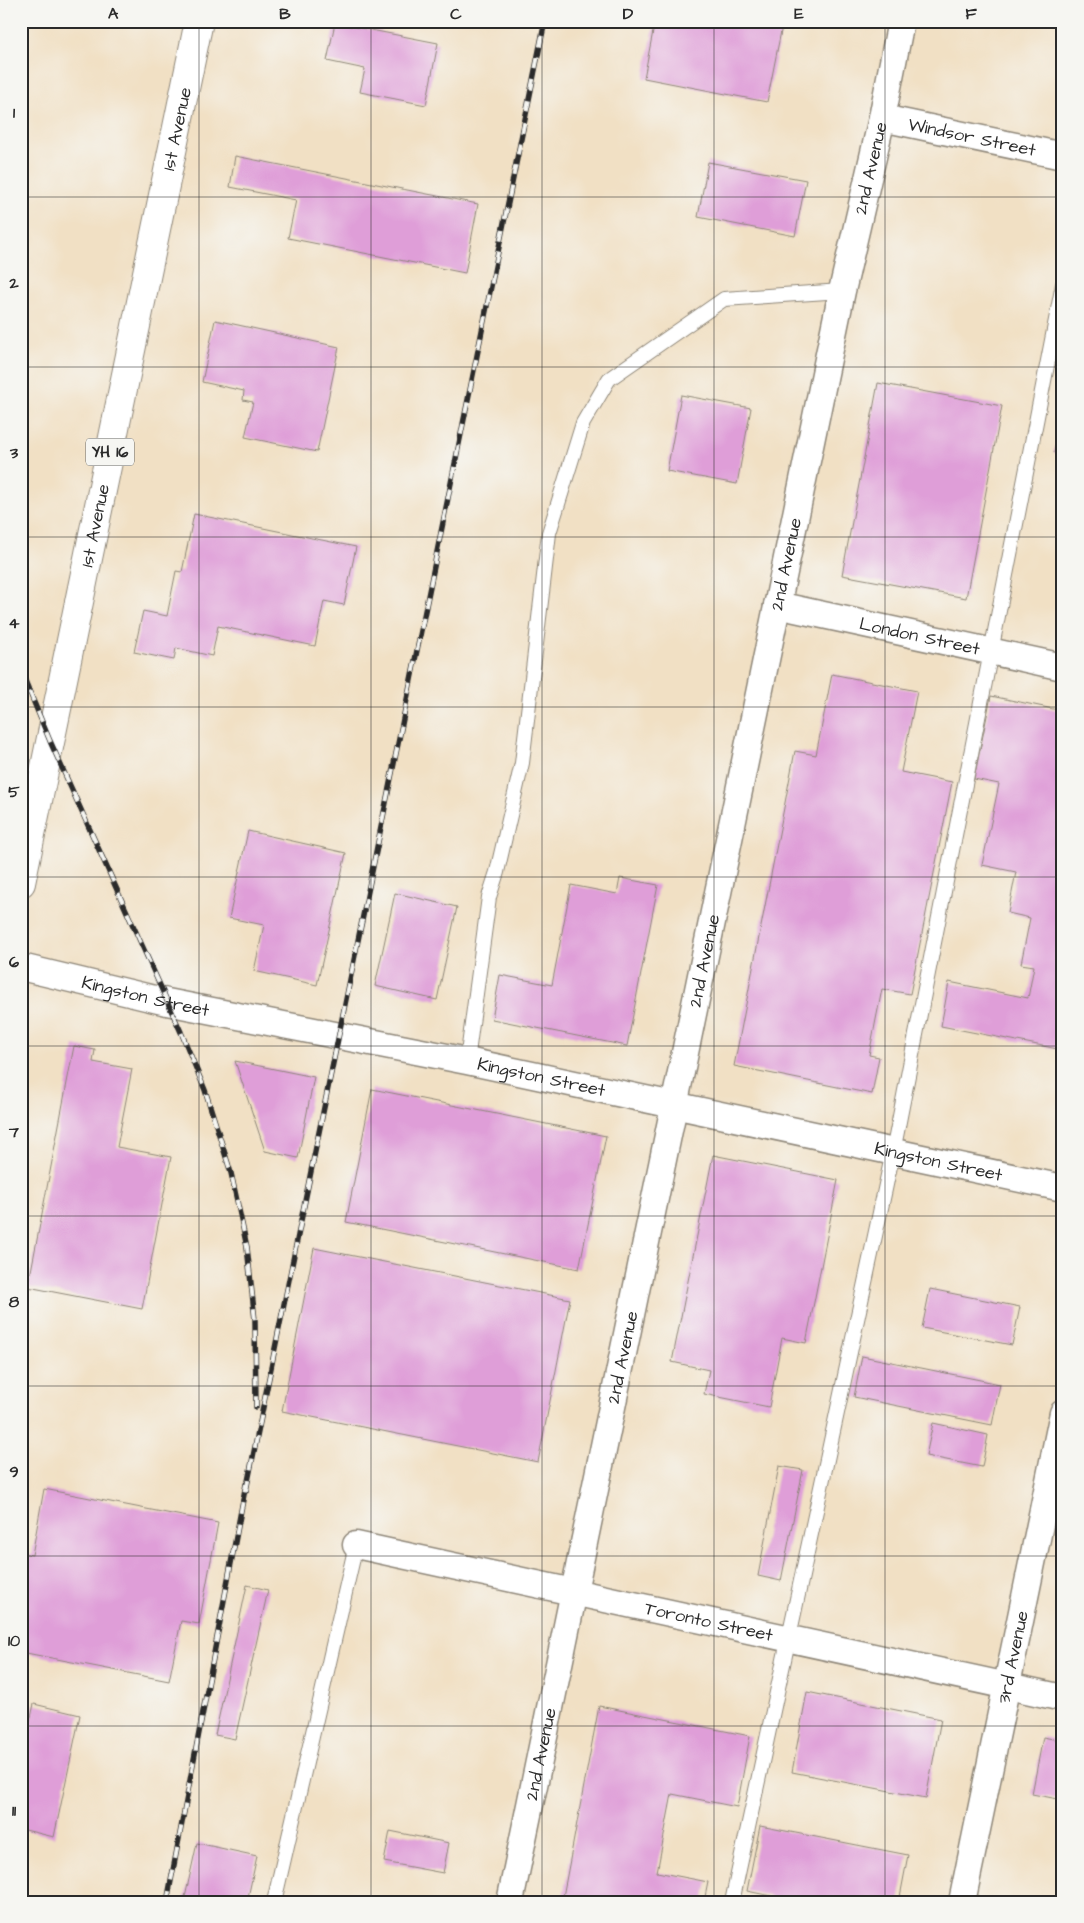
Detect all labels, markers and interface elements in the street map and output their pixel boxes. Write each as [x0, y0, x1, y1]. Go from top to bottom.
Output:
text: A [108, 3, 119, 25]
text: B [279, 3, 291, 25]
text: C [450, 3, 462, 25]
text: D [623, 3, 634, 25]
text: E [794, 3, 804, 25]
text: F [965, 3, 977, 25]
street label: 1st Avenue [156, 85, 198, 173]
text: 1 [13, 102, 16, 124]
street label: Windsor Street [906, 111, 1039, 163]
street label: 2nd Avenue [848, 119, 893, 217]
text: 2 [8, 272, 19, 294]
road number: YH 16 [86, 438, 134, 466]
text: 3 [9, 442, 19, 464]
street label: 1st Avenue [74, 481, 116, 569]
street label: 2nd Avenue [764, 515, 808, 613]
street label: London Street [857, 611, 983, 661]
text: 4 [9, 612, 20, 634]
text: 5 [8, 781, 20, 803]
street label: 2nd Avenue [682, 912, 726, 1009]
text: 6 [9, 951, 19, 973]
street label: Kingston Street [79, 970, 212, 1023]
street label: Kingston Street [475, 1051, 608, 1103]
text: 7 [8, 1121, 19, 1143]
street label: Kingston Street [872, 1136, 1005, 1187]
text: 8 [9, 1291, 20, 1313]
street label: 2nd Avenue [600, 1309, 644, 1406]
text: 9 [9, 1461, 19, 1483]
street label: Toronto Street [642, 1595, 776, 1648]
street label: 3rd Avenue [991, 1608, 1034, 1706]
text: 10 [8, 1630, 20, 1652]
street label: 2nd Avenue [519, 1705, 562, 1803]
text: 11 [12, 1800, 17, 1822]

